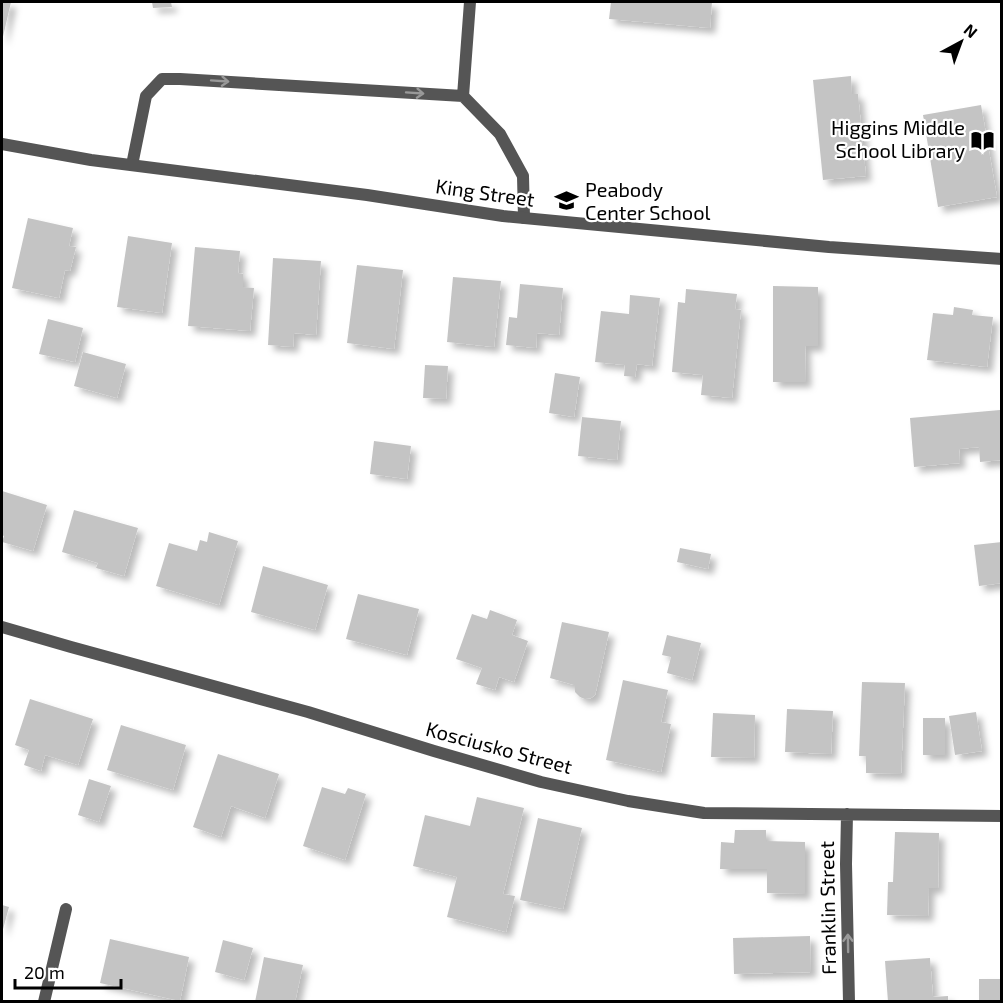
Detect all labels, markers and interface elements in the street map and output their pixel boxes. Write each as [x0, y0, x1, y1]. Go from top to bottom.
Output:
north arrow [931, 12, 991, 72]
text: N [961, 19, 982, 41]
one-way arrow [210, 76, 230, 87]
one-way arrow [404, 88, 424, 99]
place label: Higgins Middle School Library [831, 115, 965, 162]
library icon: Higgins Middle School Library [970, 127, 996, 153]
street label: King Street [434, 173, 536, 211]
place label: Peabody Center School [585, 177, 711, 224]
school or university icon: Peabody Center School [554, 188, 580, 214]
street label: Kosciusko Street [423, 716, 575, 778]
street label: Franklin Street [814, 841, 840, 975]
one-way arrow [842, 934, 854, 954]
scale bar [15, 952, 122, 990]
text: 20 m [24, 961, 65, 983]

